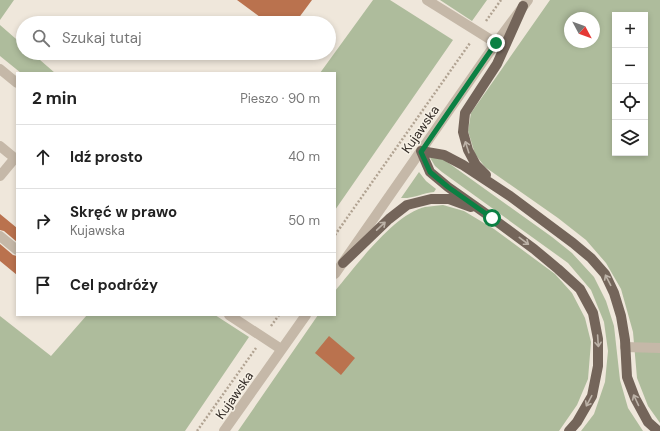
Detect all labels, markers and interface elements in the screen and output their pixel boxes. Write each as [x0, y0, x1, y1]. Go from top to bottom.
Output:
north arrow [564, 12, 600, 48]
map controls [612, 12, 648, 156]
button: + [612, 12, 648, 48]
search box [16, 16, 336, 60]
icon: search [30, 27, 52, 49]
text: Szukaj tutaj [62, 28, 142, 48]
route end [487, 34, 505, 52]
button: − [612, 48, 648, 84]
button: locate [612, 84, 648, 120]
text: 2 min [32, 87, 77, 109]
text: Pieszo · 90 m [240, 90, 320, 107]
street label: Kujawska [398, 102, 443, 157]
button: layers [612, 120, 648, 156]
one-way arrow [463, 140, 470, 153]
icon: ahead [32, 146, 54, 168]
text: Idź prosto [70, 147, 143, 167]
text: 40 m [288, 148, 320, 165]
text: Skręć w prawo [70, 202, 177, 222]
route start [483, 209, 501, 227]
icon: right [32, 210, 54, 232]
text: 50 m [288, 212, 320, 229]
one-way arrow [376, 221, 386, 231]
text: Kujawska [70, 222, 125, 239]
one-way arrow [518, 237, 529, 245]
icon: arrive [32, 274, 54, 296]
one-way arrow [603, 274, 611, 286]
text: Cel podróży [70, 275, 158, 295]
one-way arrow [594, 334, 601, 347]
street label: Kujawska [212, 368, 257, 423]
one-way arrow [632, 394, 639, 406]
one-way arrow [585, 395, 592, 407]

